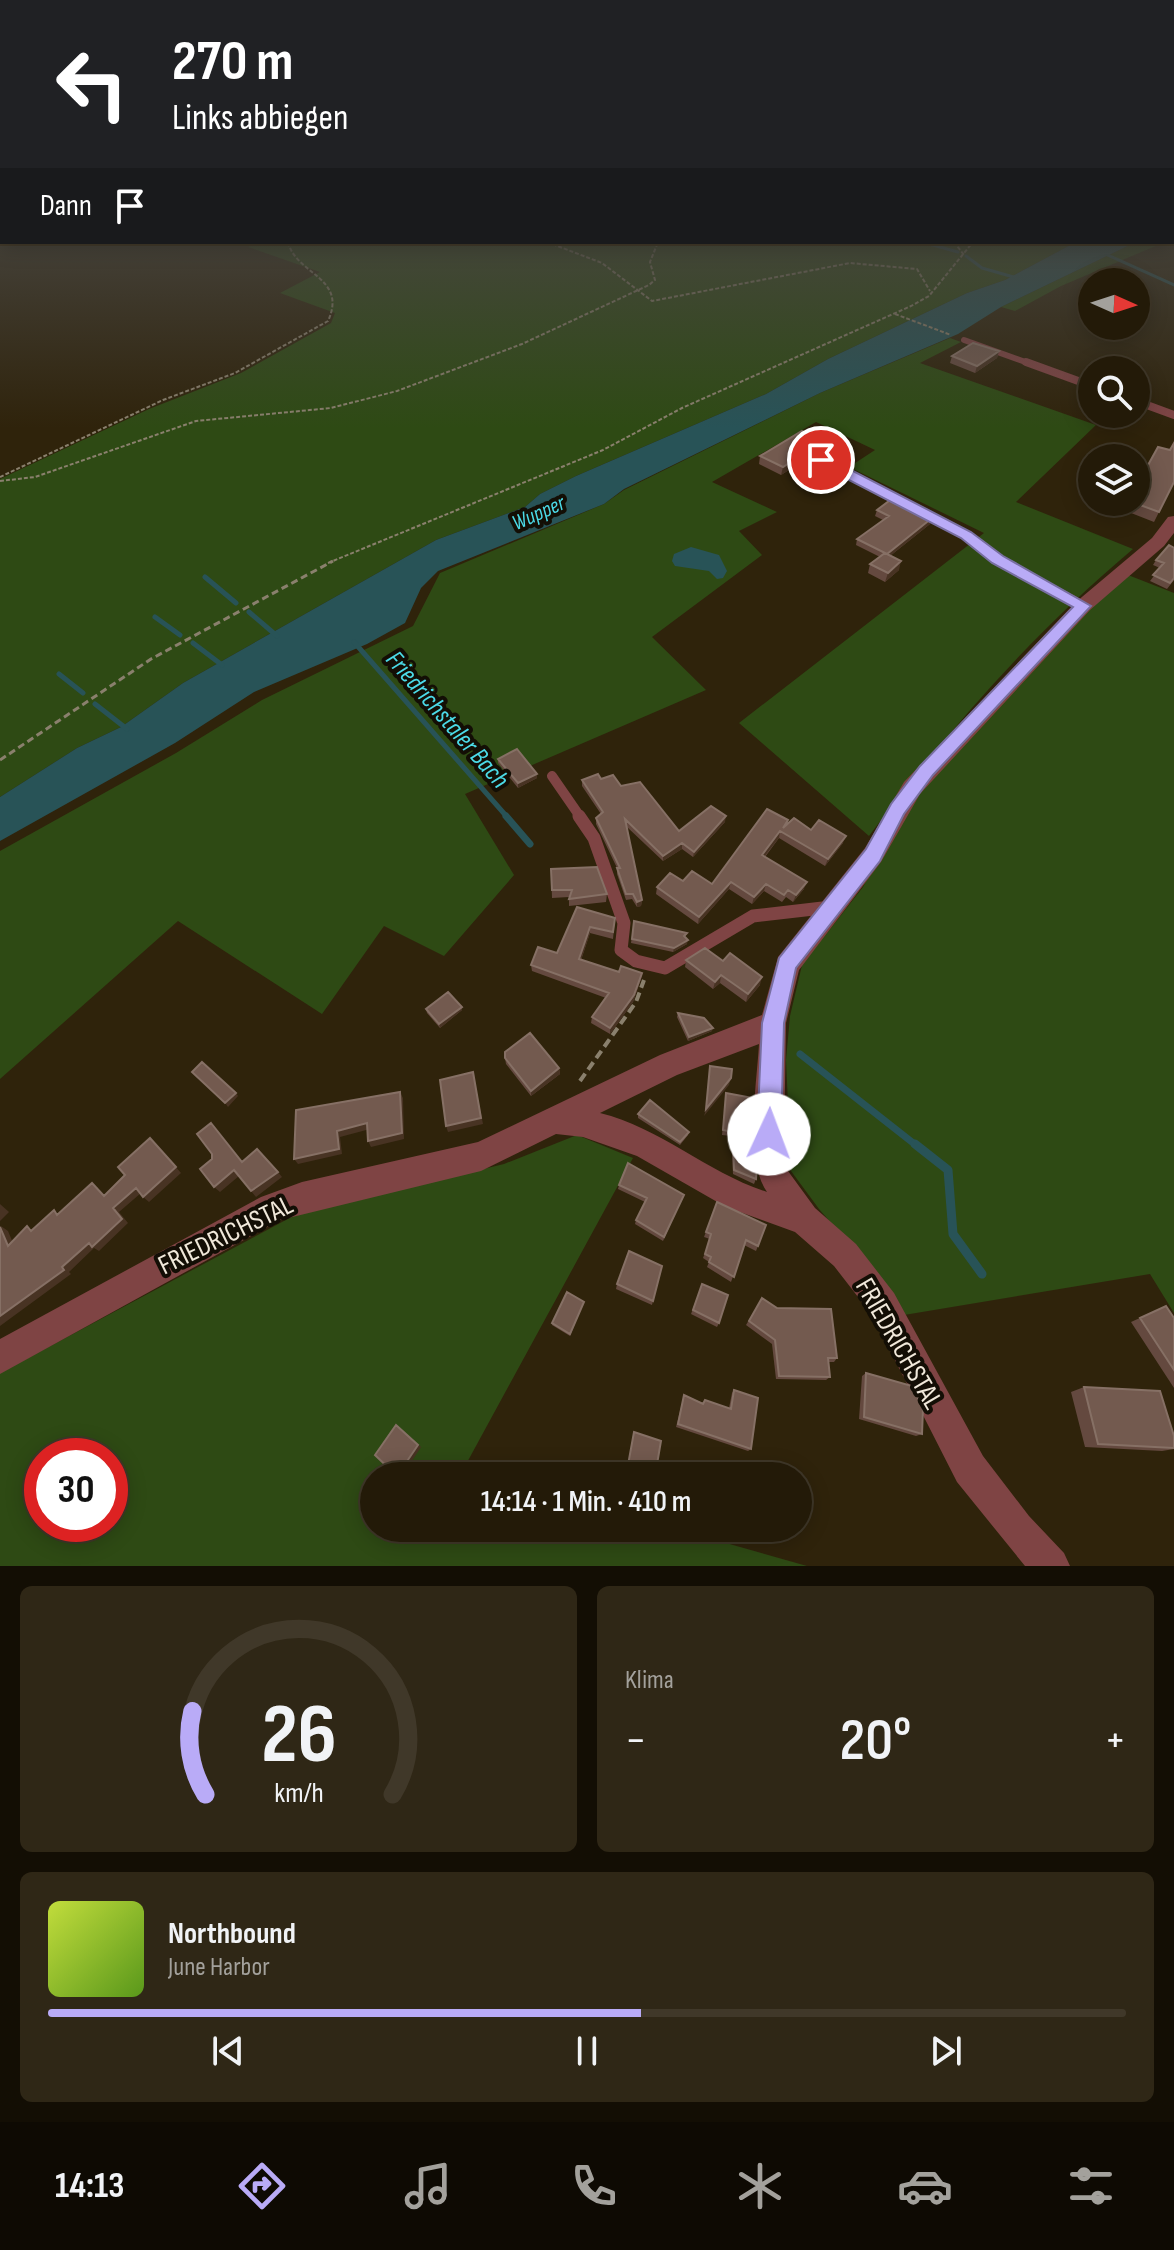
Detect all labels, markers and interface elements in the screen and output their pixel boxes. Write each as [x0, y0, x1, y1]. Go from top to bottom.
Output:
text: 270 m [172, 29, 293, 96]
icon: left [40, 32, 144, 136]
text: Links abbiegen [172, 97, 348, 140]
icon: arrive [108, 184, 152, 228]
text: Dann [40, 188, 92, 224]
north arrow [1078, 268, 1150, 340]
map controls [1078, 268, 1150, 516]
button: search [1078, 356, 1150, 428]
pin [787, 426, 855, 494]
icon: arrive [799, 438, 843, 482]
button: layers [1078, 444, 1150, 516]
water label: Wupper [508, 489, 570, 537]
water label: Friedrichstaler Bach [379, 645, 515, 795]
position arrow [727, 1092, 811, 1176]
street label: FRIEDRICHSTAL [153, 1189, 298, 1282]
street label: FRIEDRICHSTAL [848, 1272, 949, 1415]
speed limit sign: 30 [24, 1438, 128, 1542]
text: 14:14 · 1 Min. · 410 m [481, 1484, 691, 1520]
text: Klima [625, 1665, 674, 1696]
text: 26 [261, 1686, 336, 1786]
text: 20° [840, 1705, 911, 1777]
text: − [625, 1714, 647, 1767]
text: + [1104, 1714, 1126, 1767]
text: km/h [274, 1776, 323, 1811]
text: Northbound [168, 1916, 296, 1952]
text: June Harbor [168, 1952, 270, 1983]
icon: previous [206, 2029, 250, 2073]
icon: pause [565, 2029, 609, 2073]
icon: next [924, 2029, 968, 2073]
icon: directions [234, 2158, 290, 2214]
icon: music [400, 2158, 456, 2214]
icon: phone [566, 2158, 622, 2214]
icon: climate [732, 2158, 788, 2214]
icon: car [897, 2158, 953, 2214]
icon: filters [1063, 2158, 1119, 2214]
text: 14:13 [55, 2165, 124, 2208]

